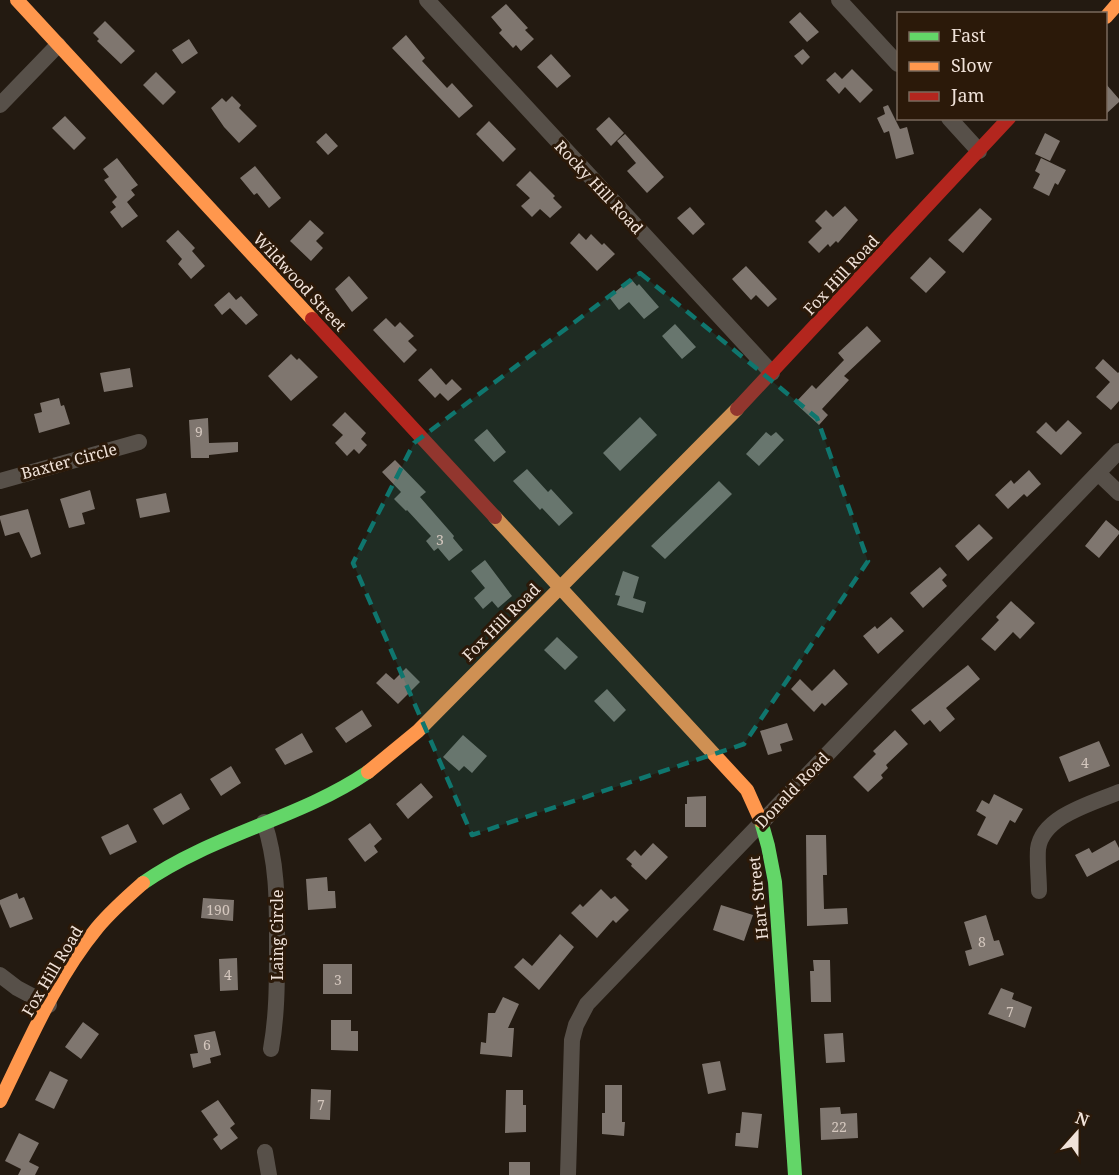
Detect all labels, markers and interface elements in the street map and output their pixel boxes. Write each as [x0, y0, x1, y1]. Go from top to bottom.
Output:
legend [897, 12, 1107, 120]
text: Fast [951, 23, 986, 47]
text: Slow [951, 53, 993, 77]
text: Jam [950, 83, 985, 107]
street label: Rocky Hill Road [550, 135, 648, 239]
street label: Wildwood Street [248, 228, 352, 336]
street label: Fox Hill Road [798, 230, 884, 320]
house number: 9 [195, 422, 203, 441]
street label: Baxter Circle [19, 438, 119, 484]
house number: 3 [436, 530, 444, 549]
street label: Fox Hill Road [457, 578, 545, 666]
street label: Donald Road [750, 747, 834, 833]
house number: 4 [1081, 753, 1089, 772]
street label: Hart Street [743, 855, 773, 941]
street label: Laing Circle [266, 889, 288, 981]
house number: 190 [206, 900, 230, 919]
street label: Fox Hill Road [16, 922, 88, 1020]
house number: 8 [978, 932, 986, 951]
house number: 4 [224, 965, 232, 984]
house number: 3 [334, 970, 342, 989]
house number: 7 [1006, 1002, 1014, 1021]
house number: 6 [203, 1035, 211, 1054]
house number: 7 [317, 1095, 325, 1114]
north arrow [1047, 1103, 1107, 1163]
text: N [1073, 1106, 1093, 1132]
house number: 22 [831, 1117, 847, 1136]

